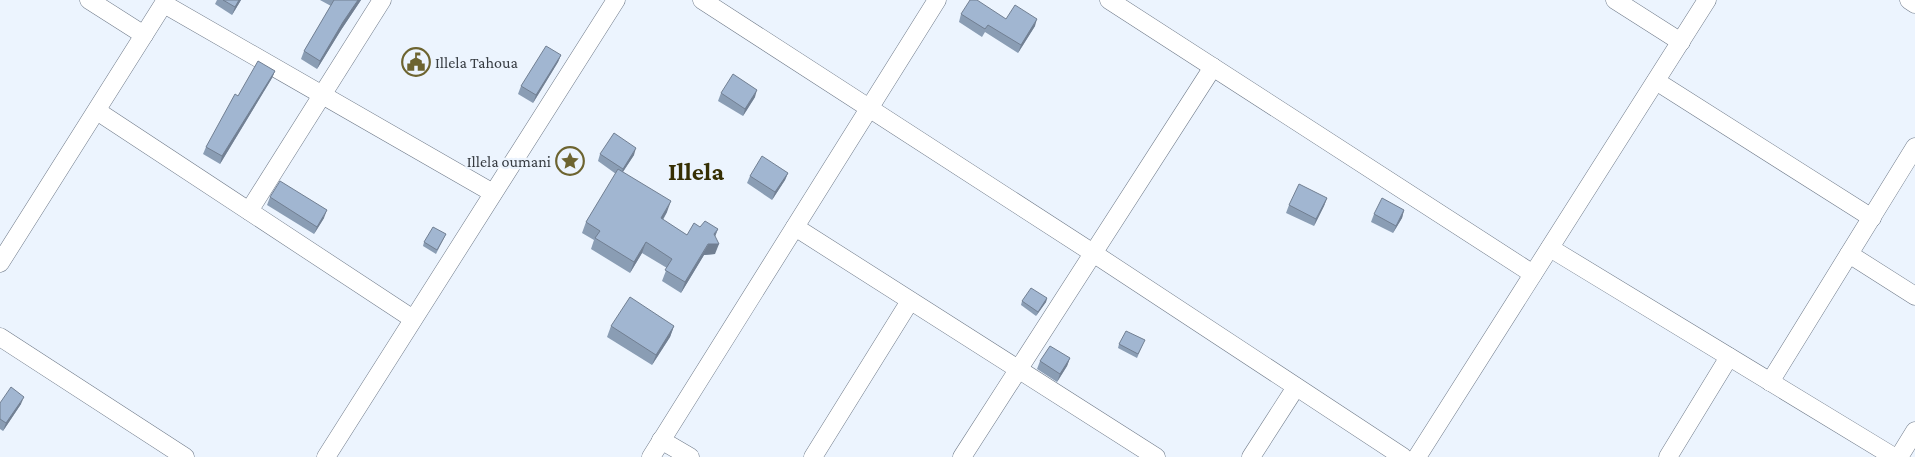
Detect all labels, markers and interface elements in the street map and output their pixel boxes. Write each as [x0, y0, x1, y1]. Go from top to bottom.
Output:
public building icon: Illela Tahoua [401, 47, 431, 77]
place label: Illela Tahoua [435, 54, 518, 71]
place icon: Illela oumani [555, 146, 585, 176]
place label: Illela oumani [467, 153, 551, 170]
district label: Illela [668, 157, 724, 186]

